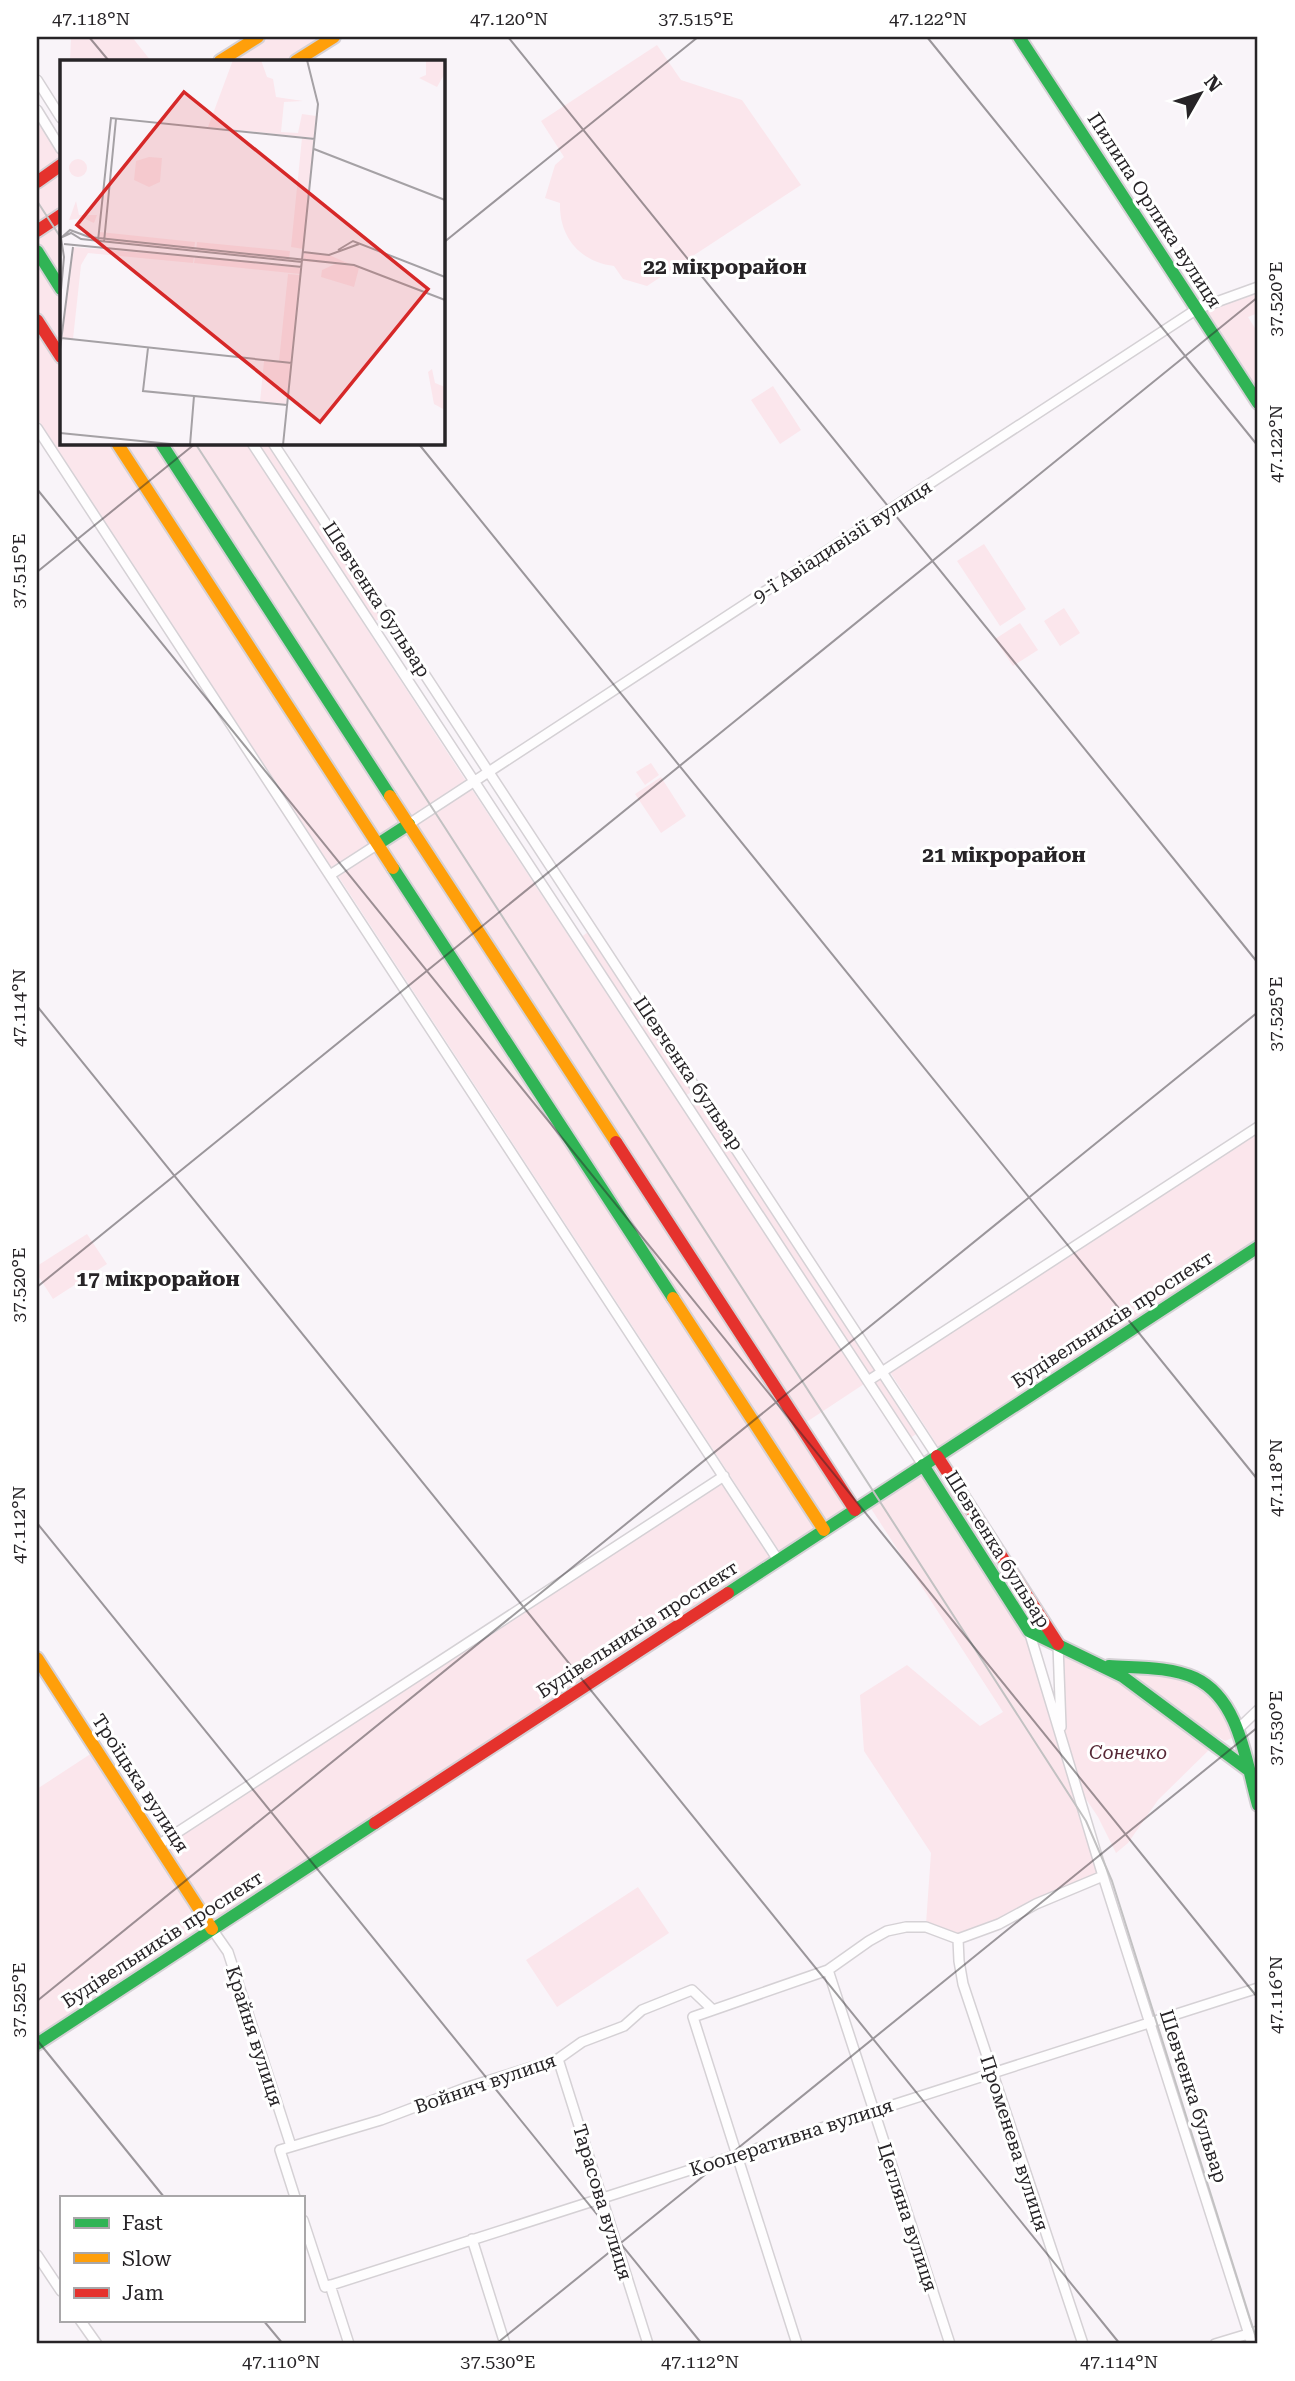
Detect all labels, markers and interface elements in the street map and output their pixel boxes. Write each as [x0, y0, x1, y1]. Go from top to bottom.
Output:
text: 47.118°N [52, 8, 130, 29]
text: 47.120°N [470, 8, 548, 29]
text: 37.515°E [658, 8, 734, 29]
text: 47.122°N [889, 8, 967, 29]
inset map [60, 60, 444, 444]
north arrow [1166, 60, 1236, 130]
text: N [1199, 71, 1227, 97]
street label: Пилипа Орлика вулиця [1083, 108, 1227, 313]
district label: 22 мікрорайон [643, 255, 807, 279]
text: 37.520°E [1265, 261, 1286, 337]
text: 47.122°N [1265, 405, 1286, 483]
street label: 9-ї Авіадивізії вулиця [749, 475, 936, 608]
street label: Шевченка бульвар [318, 517, 435, 681]
text: 37.515°E [8, 533, 29, 609]
district label: 21 мікрорайон [922, 843, 1086, 867]
text: 47.114°N [8, 969, 29, 1047]
text: 37.525°E [1265, 976, 1286, 1052]
street label: Шевченка бульвар [628, 992, 749, 1155]
street label: Будівельників проспект [1007, 1246, 1217, 1393]
text: 37.520°E [8, 1247, 29, 1323]
district label: 17 мікрорайон [76, 1267, 240, 1291]
text: 47.118°N [1265, 1439, 1286, 1517]
street label: Шевченка бульвар [940, 1467, 1055, 1632]
text: 47.112°N [8, 1486, 29, 1564]
street label: Будівельників проспект [532, 1556, 742, 1703]
text: 37.530°E [1265, 1690, 1286, 1766]
street label: Троїцька вулиця [87, 1710, 194, 1857]
park label: Сонечко [1089, 1741, 1167, 1764]
street label: Будівельників проспект [57, 1866, 267, 2013]
text: 47.116°N [1265, 1956, 1286, 2034]
text: 37.525°E [8, 1962, 29, 2038]
street label: Крайня вулиця [221, 1963, 288, 2109]
street label: Шевченка бульвар [1155, 2007, 1232, 2186]
street label: Войнич вулиця [411, 2048, 559, 2118]
street label: Променева вулиця [975, 2052, 1054, 2234]
street label: Кооперативна вулиця [686, 2094, 896, 2181]
street label: Тарасова вулиця [568, 2122, 637, 2283]
street label: Цегляна вулиця [873, 2140, 942, 2295]
legend [60, 2196, 304, 2322]
text: Fast [122, 2211, 163, 2235]
text: Slow [122, 2247, 172, 2271]
text: Jam [122, 2281, 164, 2305]
text: 47.110°N [242, 2351, 320, 2372]
text: 37.530°E [460, 2351, 536, 2372]
text: 47.112°N [661, 2351, 739, 2372]
text: 47.114°N [1080, 2351, 1158, 2372]

